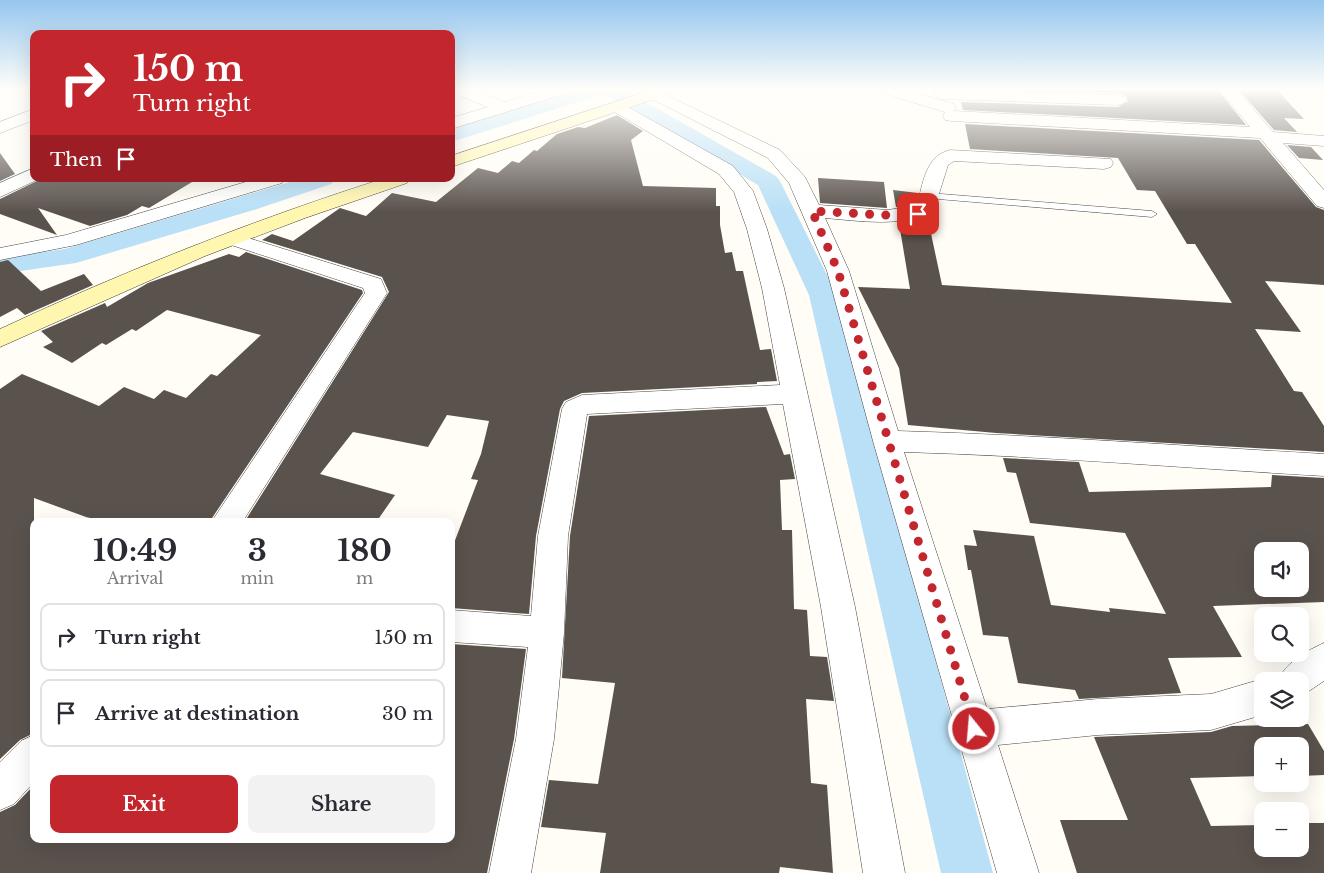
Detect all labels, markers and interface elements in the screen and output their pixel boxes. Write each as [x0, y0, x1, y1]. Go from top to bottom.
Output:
text: 150 m [133, 47, 244, 90]
icon: right [50, 50, 115, 115]
text: Turn right [133, 90, 251, 117]
icon: arrive [112, 145, 140, 173]
text: Then [50, 148, 102, 171]
pin [897, 193, 939, 235]
icon: arrive [904, 200, 932, 228]
text: 10:49 [93, 532, 177, 569]
text: 3 [248, 532, 267, 569]
text: 180 [337, 532, 392, 569]
map controls [1254, 542, 1309, 857]
button: sound [1254, 542, 1309, 597]
text: Arrival [107, 568, 164, 588]
text: min [240, 568, 274, 588]
text: m [356, 568, 373, 588]
button: search [1254, 607, 1309, 662]
icon: right [52, 623, 80, 651]
text: Turn right [95, 626, 201, 649]
text: 150 m [374, 626, 433, 649]
button: layers [1254, 672, 1309, 727]
icon: arrive [52, 699, 80, 727]
text: Arrive at destination [95, 702, 299, 725]
text: 30 m [382, 702, 433, 725]
position arrow [947, 702, 999, 754]
button: + [1254, 737, 1309, 792]
button: Exit [50, 775, 238, 833]
button: Share [248, 775, 435, 833]
button: − [1254, 802, 1309, 857]

